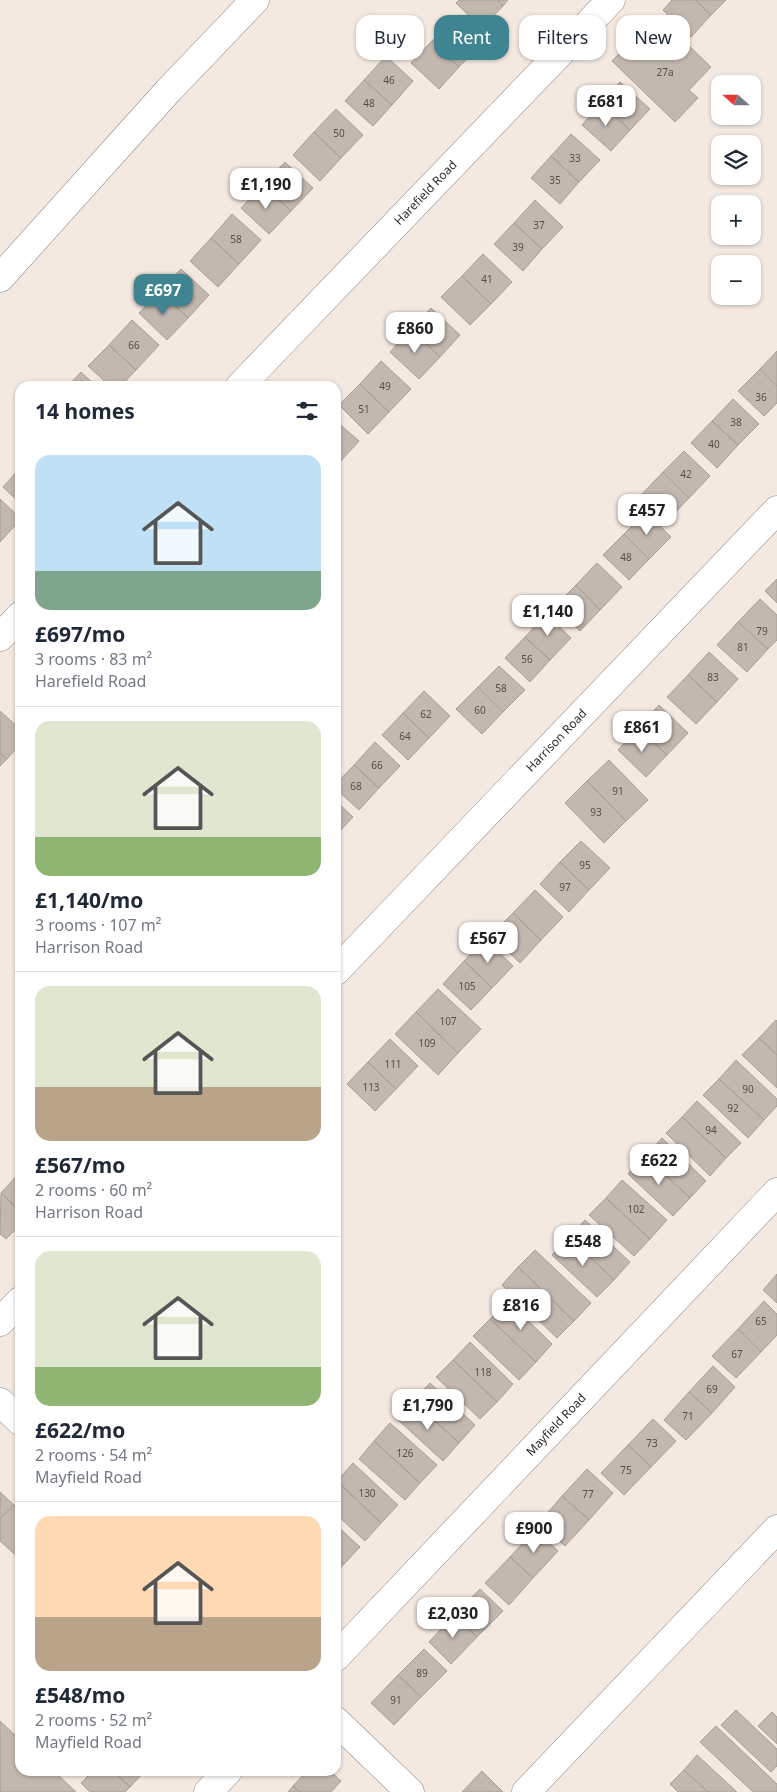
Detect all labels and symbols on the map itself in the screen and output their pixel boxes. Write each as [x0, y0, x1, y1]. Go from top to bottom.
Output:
house number: 27a [656, 65, 674, 79]
house number: 46 [383, 73, 395, 87]
north arrow [711, 75, 761, 125]
pin: £681 [576, 84, 636, 127]
house number: 48 [363, 96, 375, 110]
house number: 50 [333, 126, 345, 140]
house number: 33 [569, 151, 581, 165]
street label: Harefield Road [390, 156, 460, 228]
pin: £1,190 [225, 168, 307, 210]
house number: 35 [549, 173, 561, 187]
house number: 37 [533, 218, 545, 232]
house number: 58 [230, 232, 242, 246]
house number: 39 [512, 240, 524, 254]
house number: 41 [481, 272, 493, 286]
pin: £697 [133, 274, 193, 316]
pin: £860 [385, 312, 445, 354]
house number: 66 [128, 338, 140, 352]
house number: 49 [379, 379, 391, 393]
house number: 36 [755, 390, 767, 404]
house number: 51 [358, 402, 370, 416]
house number: 38 [730, 415, 742, 429]
house number: 40 [708, 437, 720, 451]
house number: 42 [680, 467, 692, 481]
pin: £457 [617, 494, 677, 536]
house number: 48 [620, 550, 632, 564]
pin: £1,140 [507, 594, 589, 637]
house number: 79 [756, 624, 768, 638]
house number: 81 [737, 640, 749, 654]
house number: 56 [521, 652, 533, 666]
house number: 83 [707, 670, 719, 684]
house number: 58 [495, 681, 507, 695]
house number: 60 [474, 703, 486, 717]
street label: Harrison Road [522, 705, 590, 775]
house number: 62 [420, 707, 432, 721]
pin: £861 [612, 710, 672, 753]
house number: 64 [399, 729, 411, 743]
house number: 66 [371, 758, 383, 772]
house number: 68 [350, 779, 362, 793]
house number: 91 [612, 784, 624, 798]
house number: 93 [590, 805, 602, 819]
house number: 95 [579, 858, 591, 872]
house number: 97 [559, 880, 571, 894]
pin: £567 [458, 922, 518, 964]
house number: 105 [458, 979, 476, 993]
house number: 107 [439, 1014, 457, 1028]
house number: 109 [418, 1036, 436, 1050]
house number: 111 [384, 1057, 402, 1071]
house number: 113 [362, 1080, 380, 1094]
house number: 90 [742, 1082, 754, 1096]
house number: 92 [727, 1101, 739, 1115]
house number: 94 [705, 1123, 717, 1137]
pin: £622 [629, 1144, 689, 1186]
house number: 102 [627, 1202, 645, 1216]
pin: £548 [553, 1224, 613, 1267]
pin: £816 [491, 1288, 551, 1331]
house number: 65 [755, 1314, 767, 1328]
house number: 67 [731, 1347, 743, 1361]
house number: 118 [474, 1365, 492, 1379]
house number: 69 [706, 1382, 718, 1396]
pin: £1,790 [387, 1388, 469, 1431]
street label: Mayfield Road [522, 1390, 590, 1459]
house number: 71 [682, 1409, 694, 1423]
house number: 73 [646, 1436, 658, 1450]
house number: 126 [396, 1446, 414, 1460]
house number: 75 [620, 1463, 632, 1477]
house number: 130 [358, 1486, 376, 1500]
house number: 77 [582, 1487, 594, 1501]
pin: £900 [504, 1512, 564, 1554]
pin: £2,030 [412, 1596, 494, 1639]
house number: 89 [416, 1666, 428, 1680]
house number: 91 [390, 1693, 402, 1707]

